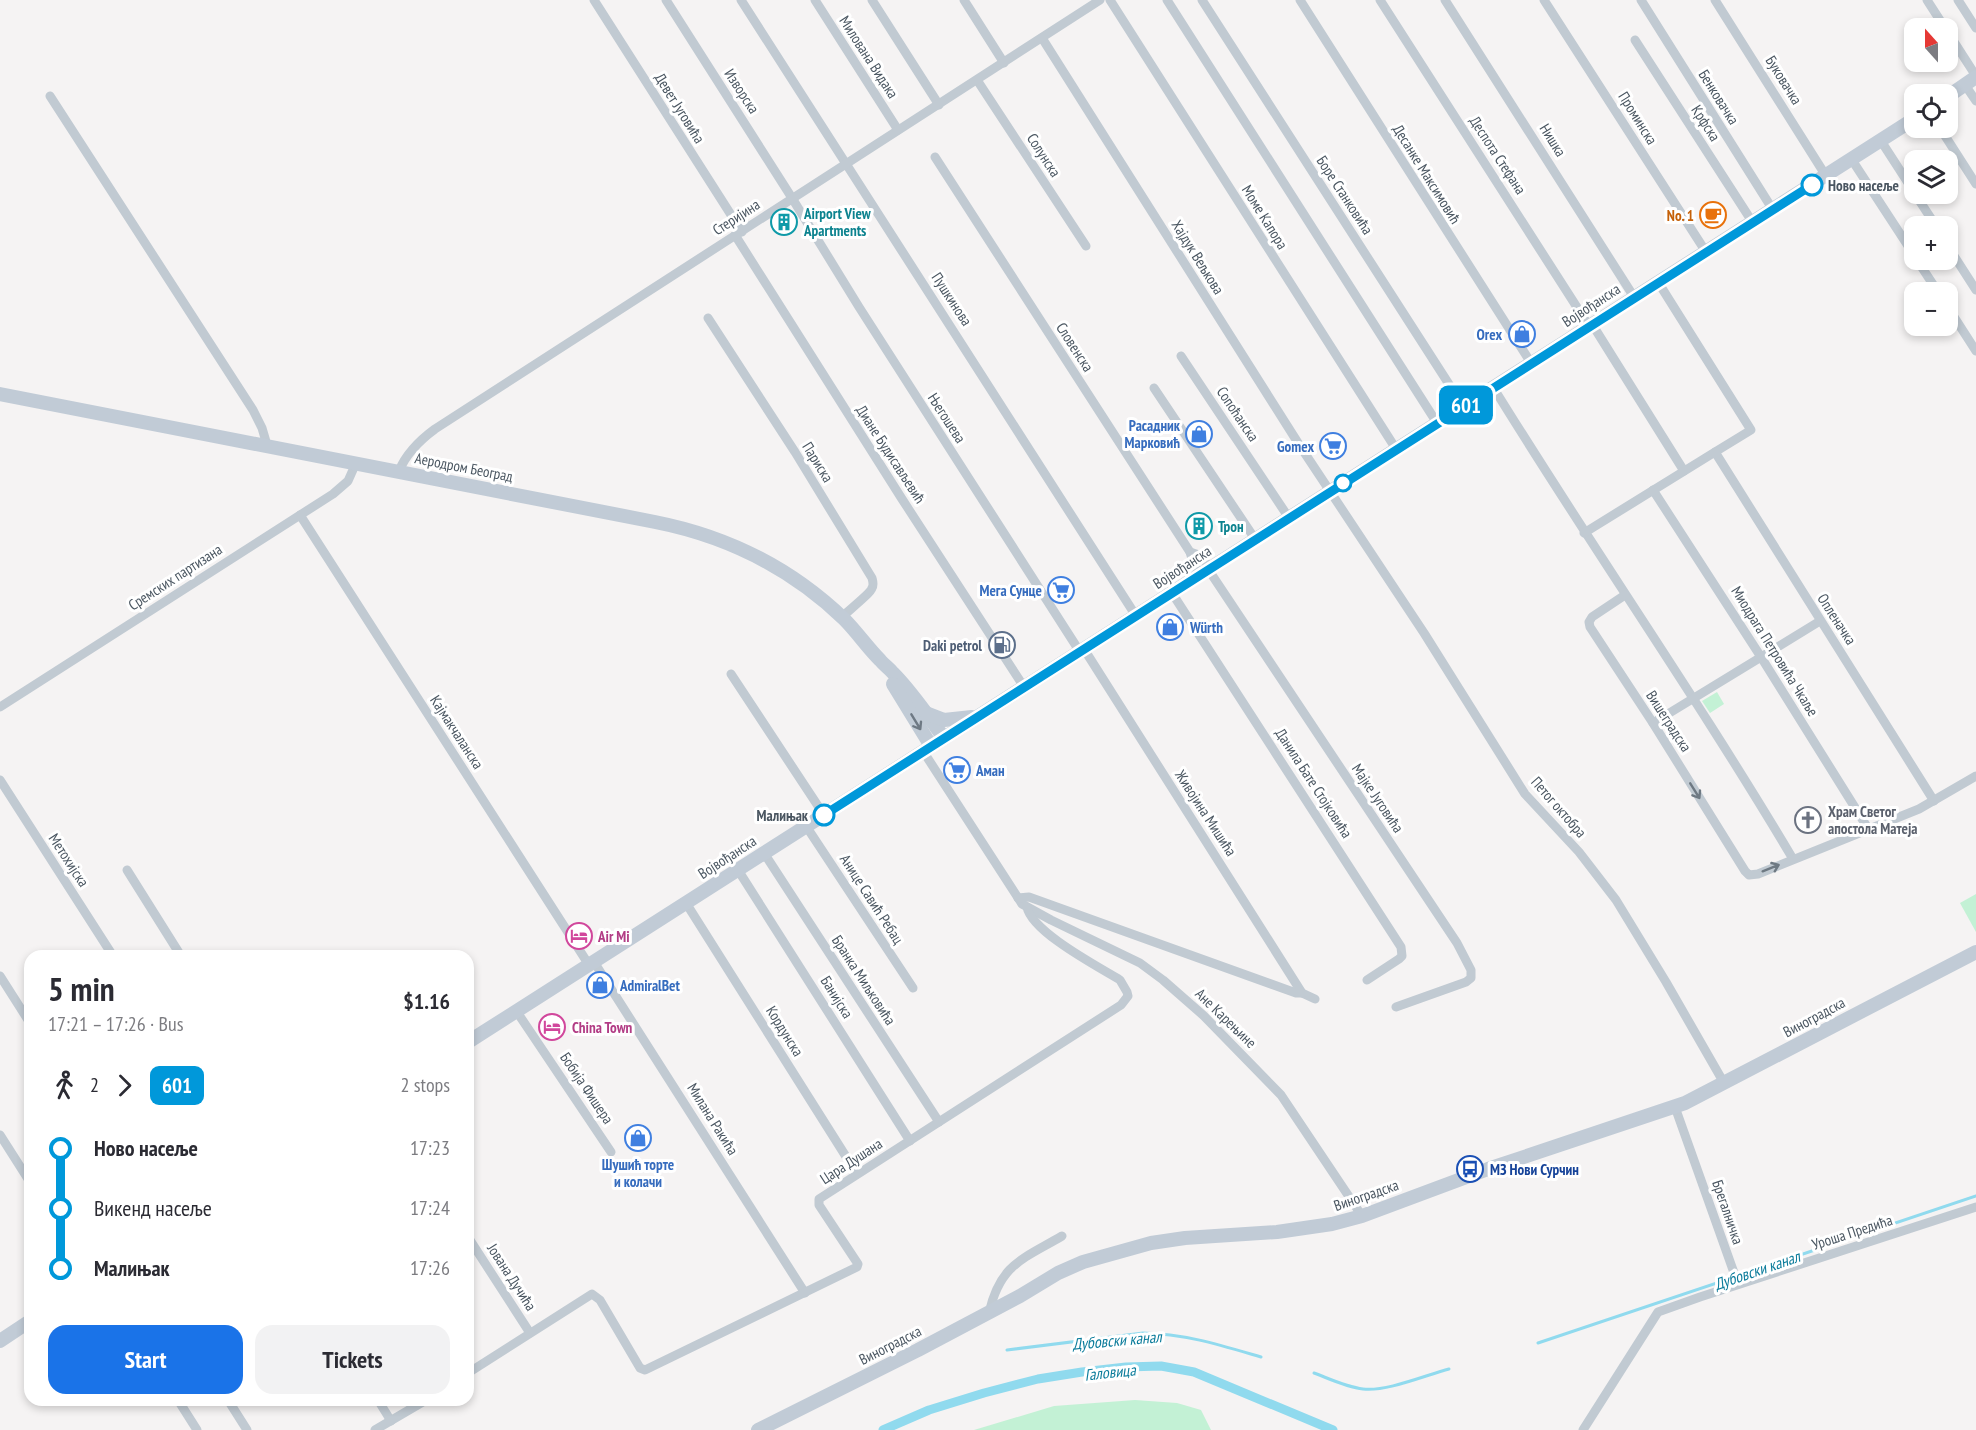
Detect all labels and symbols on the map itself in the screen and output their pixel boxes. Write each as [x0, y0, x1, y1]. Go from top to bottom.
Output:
street label: Милована Видака [835, 12, 903, 102]
north arrow [1904, 18, 1958, 72]
street label: Буковачка [1762, 52, 1806, 108]
street label: Изворска [721, 65, 763, 117]
street label: Бенковачка [1695, 66, 1743, 128]
street label: Девет Југовића [651, 69, 709, 147]
street label: Проминска [1614, 88, 1662, 148]
street label: Крфска [1687, 101, 1725, 145]
street label: Деспота Стефана [1466, 112, 1530, 198]
street label: Нишка [1536, 120, 1570, 160]
street label: Десанке Максимовић [1389, 121, 1465, 227]
street label: Солунска [1023, 130, 1065, 180]
street label: Боре Станковића [1313, 152, 1377, 238]
marker: Ново насеље [1801, 174, 1823, 196]
place label: Ново насеље [1828, 176, 1899, 195]
street label: Моме Капора [1238, 181, 1292, 253]
street label: Стеријина [709, 195, 763, 239]
cafe icon: No. 1 [1698, 200, 1728, 230]
place label: Airport View Apartments [803, 204, 872, 240]
place label: No. 1 [1667, 206, 1694, 225]
building icon: Airport View Apartments [769, 207, 799, 237]
street label: Хајдук Вељкова [1168, 216, 1228, 298]
street label: Пушкинова [928, 269, 976, 329]
street label: Војвођанска [1558, 279, 1624, 331]
street label: Словенска [1052, 319, 1098, 375]
shop icon: Orex [1507, 319, 1537, 349]
place label: Orex [1477, 325, 1502, 344]
street label: Сопоћанска [1213, 383, 1263, 445]
line badge: 601 [1432, 386, 1500, 424]
street label: Његошева [924, 389, 970, 447]
street label: Диане Будисављевић [852, 401, 930, 507]
place label: Расадник Марковић [1125, 416, 1181, 452]
shop icon: Расадник Марковић [1184, 419, 1214, 449]
supermarket icon: Gomex [1318, 431, 1348, 461]
place label: Gomex [1277, 437, 1314, 456]
street label: Париска [798, 438, 838, 486]
street label: Аеродром Београд [413, 448, 515, 486]
unlabelled marker [1334, 474, 1352, 492]
building icon: Трон [1184, 511, 1214, 541]
place label: Трон [1218, 517, 1244, 536]
street label: Сремских партизана [124, 540, 226, 614]
street label: Војвођанска [1149, 541, 1215, 593]
supermarket icon: Мега Сунце [1046, 575, 1076, 605]
place label: Мега Сунце [979, 581, 1042, 600]
street label: Миодрага Петровића Чкаље [1727, 582, 1823, 720]
street label: Опленачка [1813, 590, 1861, 648]
shop icon: Würth [1155, 612, 1185, 642]
place label: Würth [1189, 618, 1223, 637]
fuel station icon: Daki petrol [987, 630, 1017, 660]
place label: Daki petrol [923, 636, 982, 655]
street label: Вишеградска [1642, 687, 1696, 755]
street label: Кајмакчаланска [426, 692, 488, 772]
one-way arrow [911, 713, 923, 730]
street label: Данила Бате Стојковића [1271, 725, 1357, 841]
supermarket icon: Аман [942, 755, 972, 785]
street label: Мајке Југовића [1348, 760, 1408, 836]
place label: Аман [975, 761, 1005, 780]
street label: Живојина Мишића [1171, 766, 1241, 860]
street label: Петог октобра [1527, 773, 1591, 841]
one-way arrow [1690, 782, 1702, 799]
place label: Храм Светог апостола Матеја [1828, 802, 1918, 838]
marker: Малињак [813, 804, 835, 826]
church icon: Храм Светог апостола Матеја [1793, 805, 1823, 835]
place label: Малињак [757, 806, 809, 825]
street label: Метохијска [45, 830, 93, 890]
street label: Војвођанска [694, 831, 760, 883]
street label: Анице Савић Ребац [836, 851, 908, 948]
one-way arrow [1762, 862, 1780, 873]
hotel icon: Air Mi [564, 921, 594, 951]
place label: Air Mi [597, 927, 630, 946]
street label: Бранка Миљковића [828, 932, 900, 1028]
shop icon: AdmiralBet [585, 970, 615, 1000]
street label: Банијска [817, 972, 857, 1022]
place label: AdmiralBet [619, 976, 681, 995]
street label: Ане Карењине [1191, 984, 1261, 1052]
street label: Виноградска [1780, 993, 1848, 1041]
street label: Кордунска [762, 1002, 808, 1060]
hotel icon: China Town [537, 1012, 567, 1042]
place label: China Town [572, 1018, 633, 1037]
street label: Бобија Фишера [556, 1049, 618, 1127]
street label: Милана Ракића [683, 1079, 743, 1159]
shop icon: Шушић торте и колачи [623, 1123, 653, 1153]
street label: Цара Душана [816, 1134, 886, 1188]
bus stop icon: МЗ Нови Сурчин [1455, 1154, 1485, 1184]
place label: Шушић торте и колачи [602, 1155, 674, 1191]
place label: МЗ Нови Сурчин [1490, 1160, 1579, 1179]
street label: Виноградска [1331, 1175, 1401, 1215]
street label: Брегалничка [1708, 1177, 1748, 1247]
street label: Уроша Предића [1809, 1210, 1895, 1254]
street label: Јована Дучића [483, 1239, 541, 1314]
water label: Дубовски канал [1711, 1246, 1804, 1294]
street label: Виноградска [856, 1321, 924, 1369]
water label: Дубовски канал [1071, 1326, 1164, 1354]
water label: Галовица [1084, 1359, 1138, 1385]

